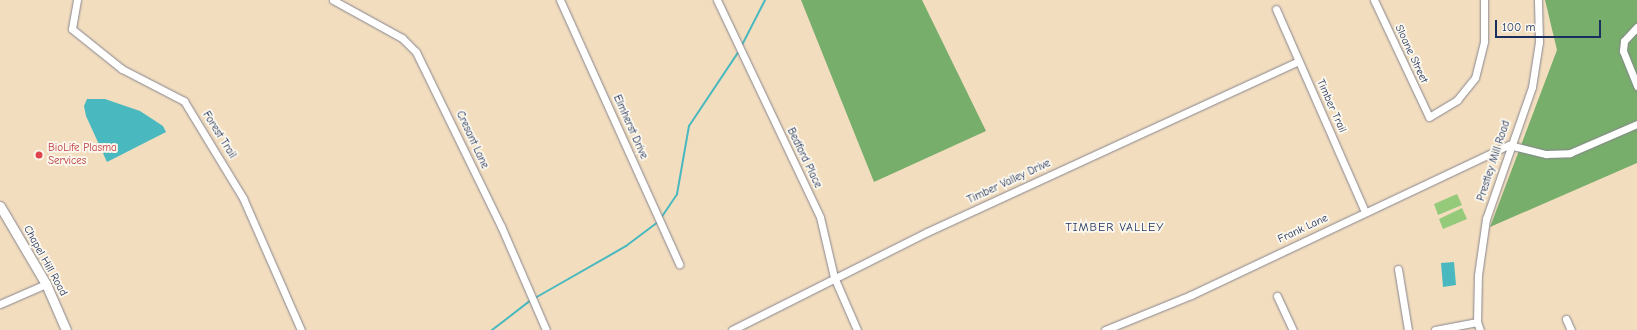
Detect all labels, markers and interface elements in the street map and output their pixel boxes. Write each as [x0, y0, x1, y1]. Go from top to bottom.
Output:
scale bar [1497, 12, 1603, 38]
text: 100 m [1502, 20, 1535, 34]
street label: Sloane Street [1392, 23, 1430, 85]
street label: Timber Trail [1313, 77, 1349, 135]
street label: Elmherst Drive [610, 93, 650, 161]
street label: Forest Trail [199, 109, 239, 161]
street label: Cresant Lane [453, 109, 491, 171]
street label: Prestley Mill Road [1475, 119, 1513, 203]
street label: Bedford Place [784, 126, 824, 190]
place label: BioLife Plasma Services [48, 142, 117, 168]
marker: BioLife Plasma Services [33, 149, 45, 161]
street label: Timber Valley Drive [965, 157, 1053, 207]
street label: Frank Lane [1276, 212, 1330, 246]
district label: TIMBER VALLEY [1066, 221, 1164, 235]
street label: Chapel Hill Road [20, 223, 70, 299]

